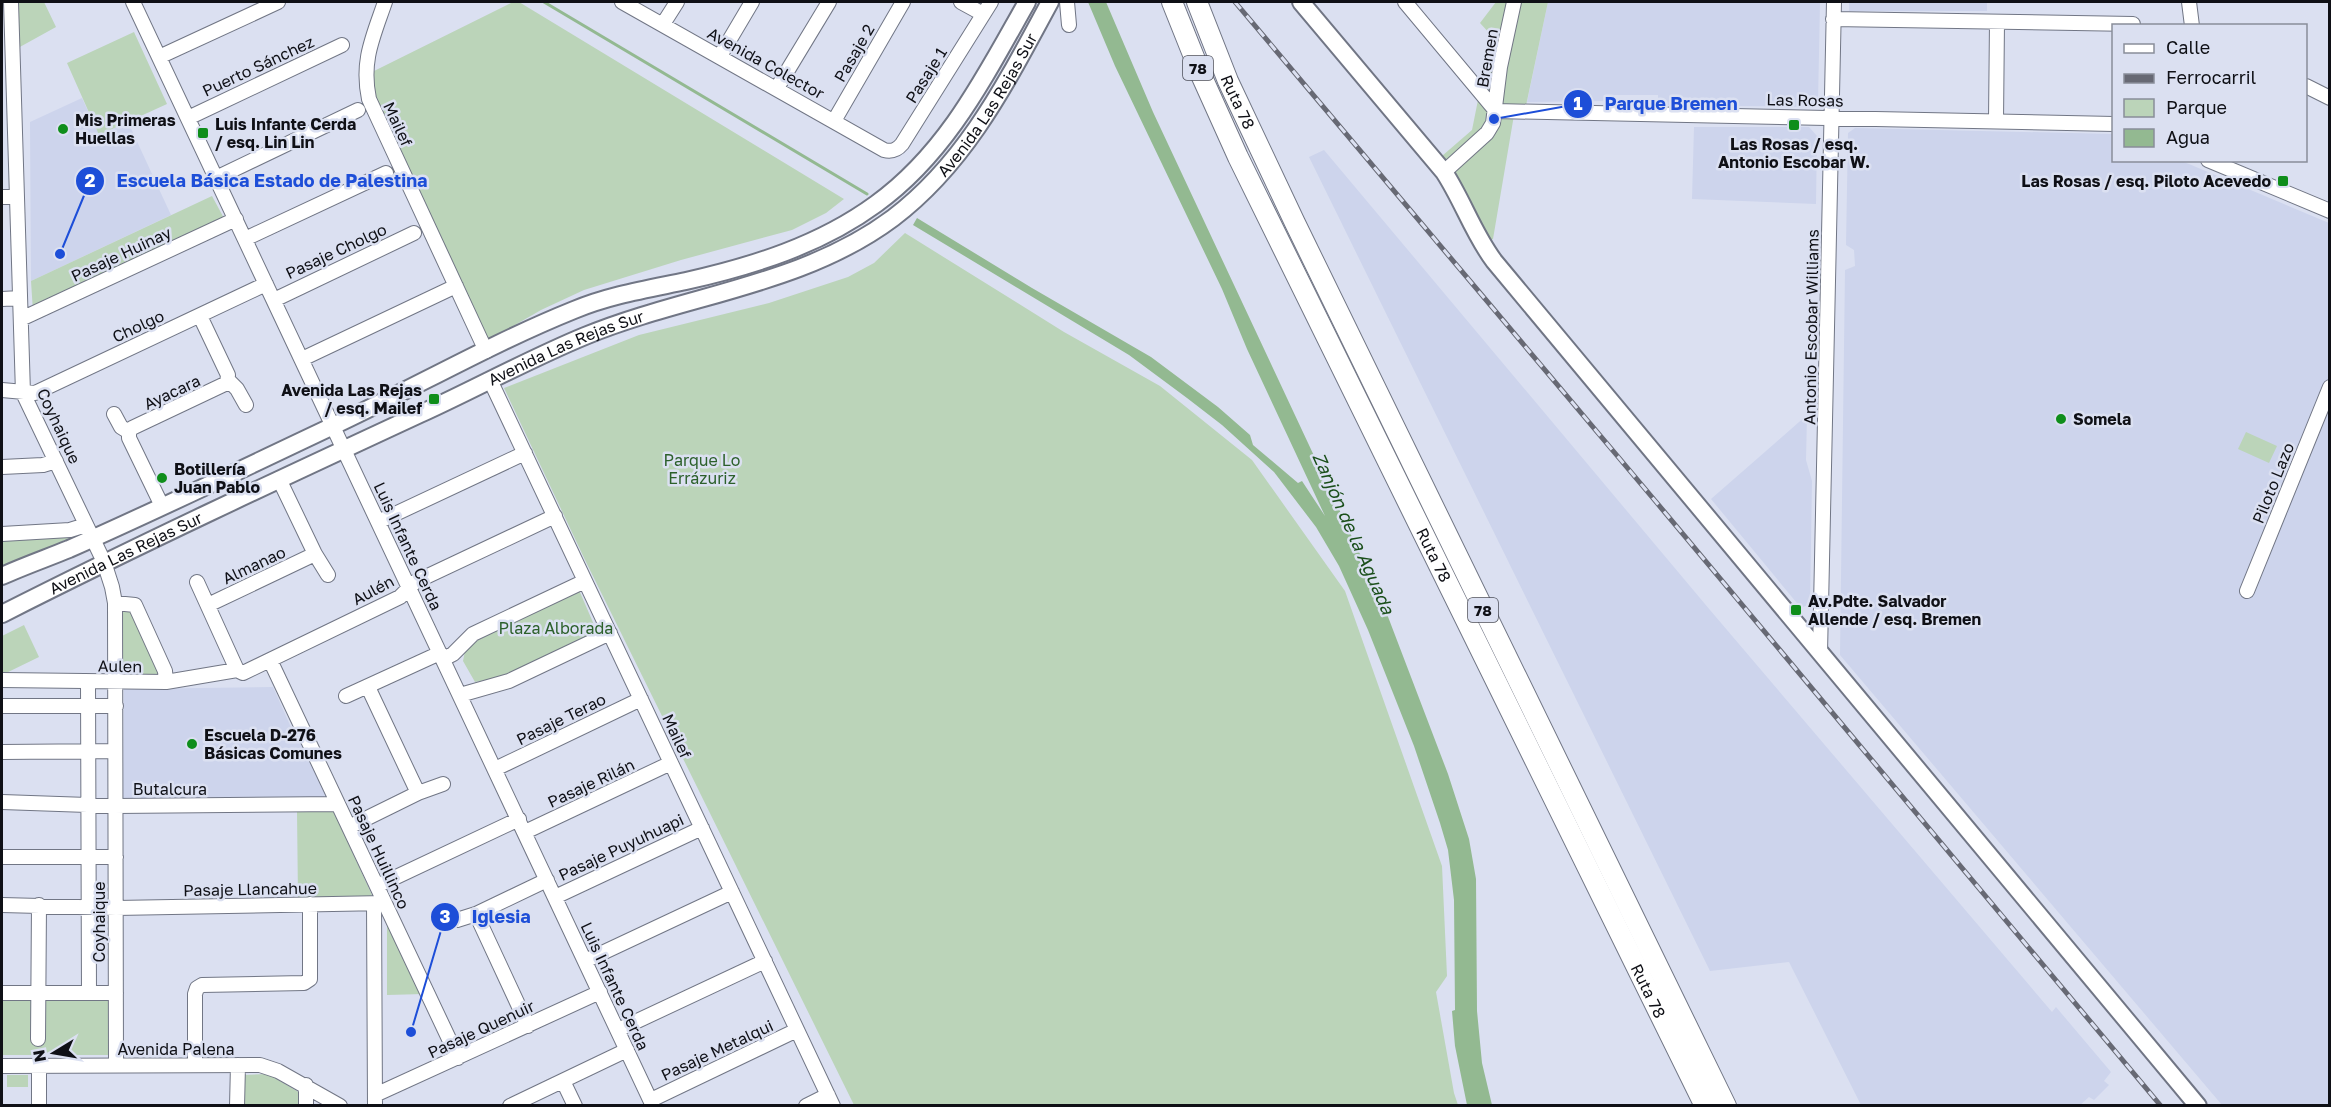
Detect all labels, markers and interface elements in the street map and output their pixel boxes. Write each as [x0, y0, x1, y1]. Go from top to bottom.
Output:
street label: Pasaje 2 [829, 20, 879, 86]
street label: Avenida Colector [704, 23, 828, 103]
legend [2112, 24, 2307, 162]
street label: Bremen [1472, 27, 1502, 89]
street label: Avenida Las Rejas Sur [933, 30, 1041, 181]
street label: Puerto Sánchez [199, 31, 317, 101]
text: Calle [2166, 36, 2210, 58]
street label: Pasaje 1 [901, 43, 951, 107]
road number: 78 [1183, 56, 1213, 80]
text: Ferrocarril [2166, 66, 2256, 88]
street label: Ruta 78 [1217, 72, 1259, 132]
callout: Parque Bremen [1563, 86, 1750, 122]
street label: Las Rosas [1766, 89, 1844, 111]
text: 1 [1573, 92, 1583, 114]
text: Parque Bremen [1604, 92, 1738, 114]
text: Parque [2166, 96, 2227, 118]
street label: Mailef [379, 98, 417, 150]
place label: Mis Primeras Huellas [75, 110, 176, 148]
place label: Luis Infante Cerda / esq. Lin Lin [215, 114, 356, 152]
marker: Las Rosas / esq. Antonio Escobar W. [1787, 118, 1801, 132]
marker: Mis Primeras Huellas [56, 122, 70, 136]
marker: Luis Infante Cerda / esq. Lin Lin [196, 126, 210, 140]
text: Agua [2166, 126, 2210, 148]
place label: Las Rosas / esq. Antonio Escobar W. [1718, 134, 1870, 172]
callout: Escuela Básica Estado de Palestina [75, 163, 440, 199]
text: 2 [85, 169, 96, 191]
text: Escuela Básica Estado de Palestina [116, 169, 428, 191]
place label: Las Rosas / esq. Piloto Acevedo [2021, 171, 2271, 191]
marker: Las Rosas / esq. Piloto Acevedo [2276, 174, 2290, 188]
street label: Pasaje Cholgo [282, 219, 390, 283]
street label: Pasaje Huinay [68, 222, 174, 286]
street label: Antonio Escobar Williams [1799, 229, 1823, 425]
street label: Cholgo [109, 305, 167, 347]
street label: Avenida Las Rejas Sur [485, 306, 646, 390]
street label: Ayacara [141, 370, 203, 414]
place label: Avenida Las Rejas / esq. Mailef [281, 380, 422, 418]
street label: Coyhaique [33, 385, 85, 467]
marker: Avenida Las Rejas / esq. Mailef [427, 392, 441, 406]
place label: Somela [2073, 409, 2131, 429]
marker: Somela [2054, 412, 2068, 426]
street label: Piloto Lazo [2248, 440, 2298, 526]
water label: Zanjón de la Aguada [1308, 449, 1400, 618]
park label: Parque Lo Errázuriz [664, 450, 740, 488]
place label: Botillería Juan Pablo [174, 459, 260, 497]
marker: Botillería Juan Pablo [155, 471, 169, 485]
street label: Luis Infante Cerda [370, 479, 446, 613]
street label: Avenida Las Rejas Sur [46, 507, 205, 599]
street label: Ruta 78 [1412, 525, 1456, 585]
street label: Almanao [219, 542, 289, 588]
street label: Aulén [349, 571, 397, 609]
place label: Av.Pdte. Salvador Allende / esq. Bremen [1808, 591, 1981, 629]
road number: 78 [1468, 598, 1498, 622]
marker: Av.Pdte. Salvador Allende / esq. Bremen [1789, 603, 1803, 617]
park label: Plaza Alborada [499, 618, 613, 638]
street label: Aulen [98, 656, 142, 676]
street label: Pasaje Terao [513, 689, 609, 749]
street label: Mailef [658, 710, 696, 762]
place label: Escuela D-276 Básicas Comunes [204, 725, 342, 763]
marker: Escuela D-276 Básicas Comunes [185, 737, 199, 751]
street label: Pasaje Rilán [544, 754, 638, 812]
street label: Butalcura [133, 779, 207, 799]
street label: Pasaje Huillinco [344, 792, 414, 912]
street label: Pasaje Puyuhuapi [555, 809, 687, 885]
street label: Pasaje Llancahue [183, 878, 317, 900]
street label: Coyhaique [89, 881, 109, 963]
callout: Iglesia [430, 899, 543, 935]
text: 3 [440, 905, 451, 927]
text: Iglesia [471, 905, 531, 927]
street label: Luis Infante Cerda [577, 919, 653, 1053]
street label: Ruta 78 [1627, 961, 1670, 1021]
street label: Pasaje Quenuir [425, 996, 537, 1062]
street label: Pasaje Metalqui [658, 1015, 776, 1085]
north arrow [24, 1023, 84, 1083]
street label: Avenida Palena [117, 1039, 235, 1059]
text: N [28, 1048, 50, 1064]

